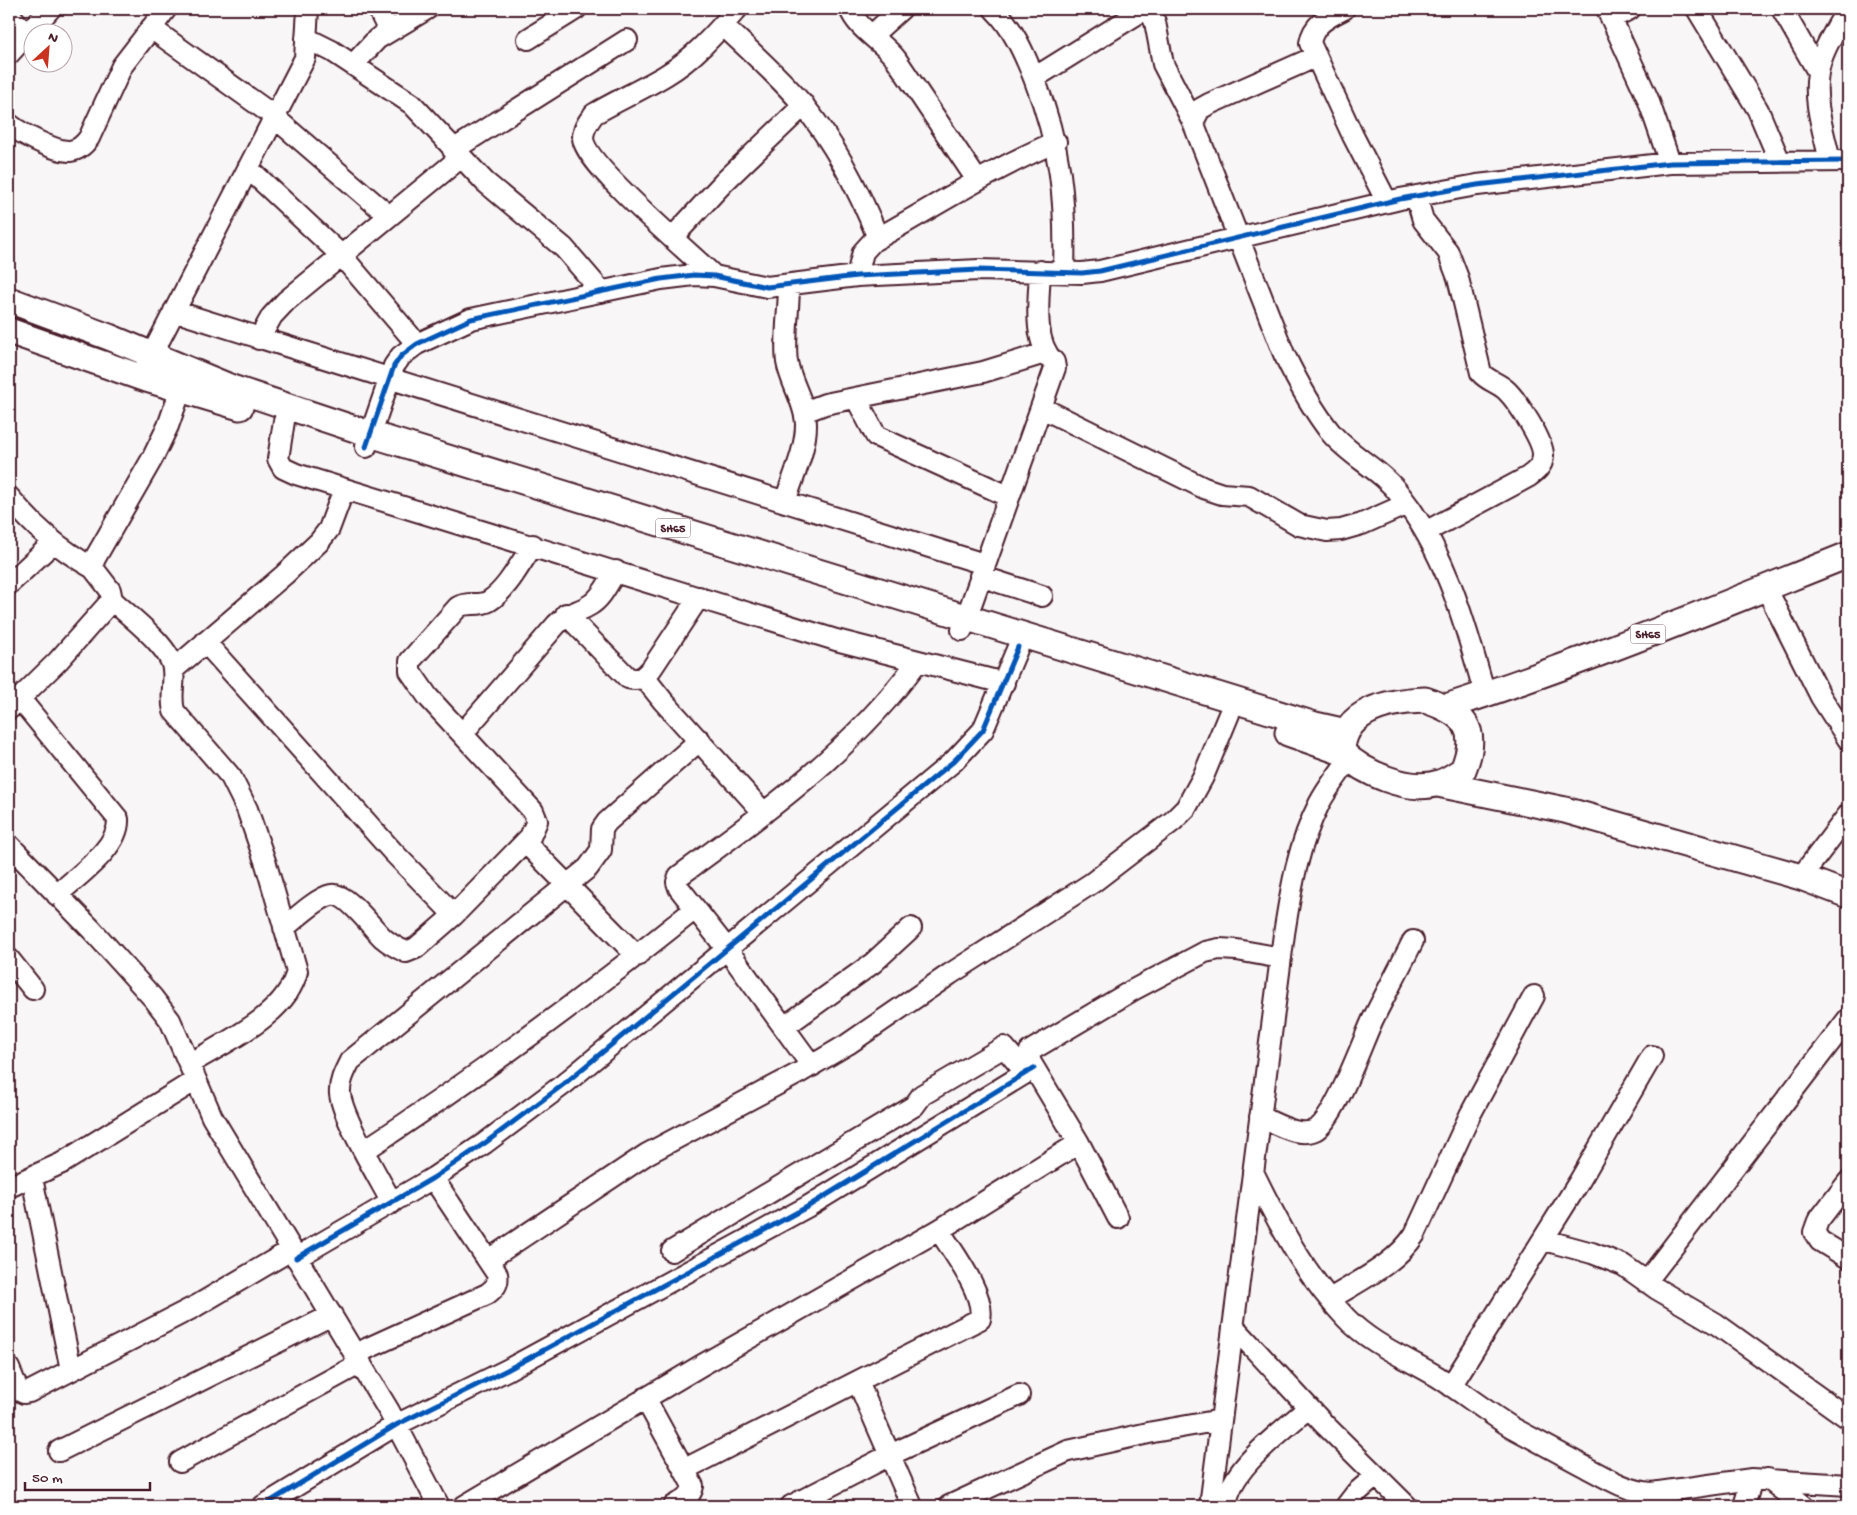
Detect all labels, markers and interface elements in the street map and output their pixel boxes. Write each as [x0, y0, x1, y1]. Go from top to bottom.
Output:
north arrow [22, 22, 72, 72]
text: N [45, 29, 60, 48]
road number: SH65 [656, 518, 690, 538]
road number: SH65 [1630, 624, 1666, 644]
scale bar [25, 1460, 150, 1492]
text: 50 m [32, 1470, 63, 1488]

